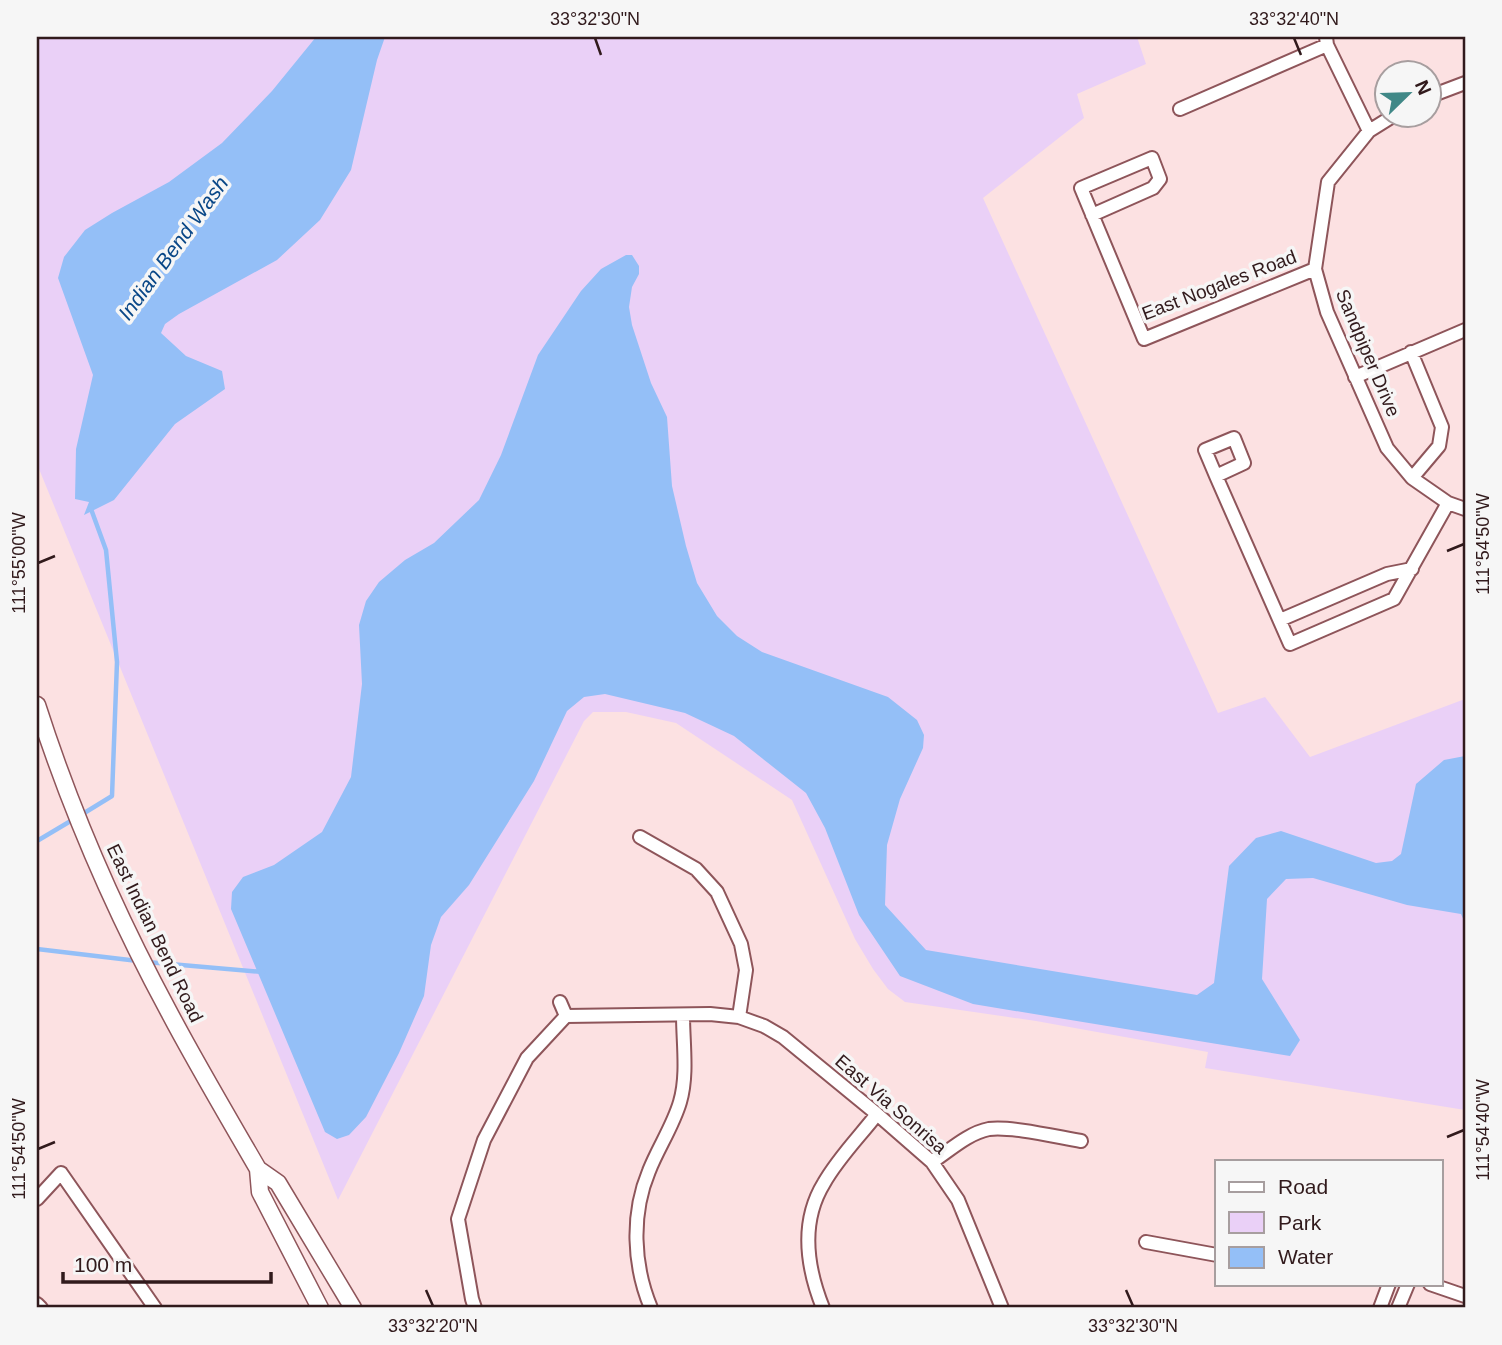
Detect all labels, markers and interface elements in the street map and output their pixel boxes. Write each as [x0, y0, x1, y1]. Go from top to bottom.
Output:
text: 33°32'30"N [550, 9, 640, 29]
text: 33°32'40"N [1249, 9, 1339, 29]
north arrow [1372, 60, 1442, 130]
text: N [1411, 77, 1436, 98]
water label: Indian Bend Wash [113, 172, 233, 324]
street label: East Nogales Road [1139, 246, 1299, 324]
street label: Sandpiper Drive [1332, 286, 1404, 420]
text: 111°54'50"W [1473, 493, 1493, 595]
text: 111°55'00"W [9, 512, 29, 614]
street label: East Indian Bend Road [103, 841, 207, 1025]
street label: East Via Sonrisa [831, 1050, 951, 1158]
text: 111°54'40"W [1473, 1079, 1493, 1181]
text: 111°54'50"W [9, 1098, 29, 1200]
legend [1215, 1160, 1442, 1286]
text: Road [1278, 1175, 1328, 1198]
text: Park [1278, 1211, 1322, 1234]
scale bar [63, 1240, 271, 1284]
text: Water [1278, 1245, 1333, 1268]
text: 100 m [74, 1253, 132, 1276]
text: 33°32'20"N [388, 1316, 478, 1336]
text: 33°32'30"N [1088, 1316, 1178, 1336]

